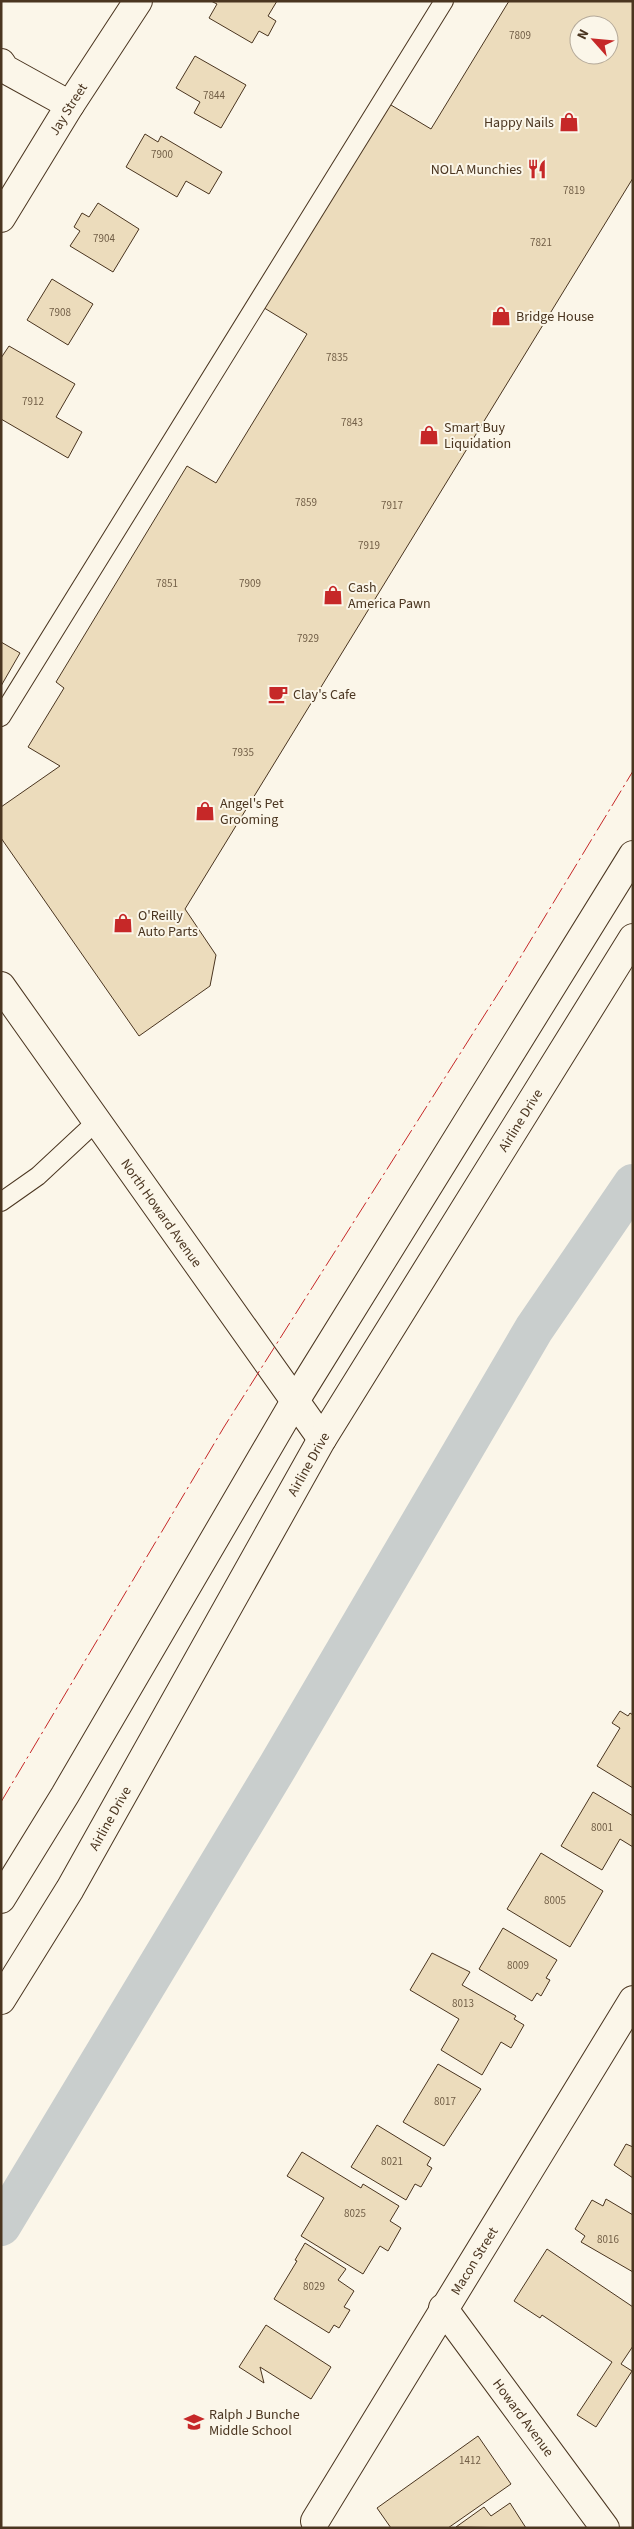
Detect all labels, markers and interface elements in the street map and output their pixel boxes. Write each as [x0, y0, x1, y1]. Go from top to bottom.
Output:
north arrow [569, 15, 619, 65]
text: N [572, 26, 594, 43]
house number: 7809 [509, 28, 531, 43]
street label: Jay Street [45, 79, 93, 139]
house number: 7844 [203, 88, 225, 103]
shop icon: Happy Nails [558, 111, 580, 133]
place label: Happy Nails [484, 113, 554, 133]
house number: 7900 [151, 147, 173, 162]
restaurant icon: NOLA Munchies [526, 158, 548, 180]
place label: NOLA Munchies [431, 160, 522, 180]
house number: 7819 [563, 183, 585, 198]
house number: 7904 [93, 231, 115, 246]
house number: 7821 [530, 235, 552, 250]
house number: 7908 [49, 305, 71, 320]
shop icon: Bridge House [490, 305, 512, 327]
place label: Bridge House [516, 307, 594, 327]
house number: 7835 [326, 350, 348, 365]
house number: 7912 [22, 394, 44, 409]
house number: 7843 [341, 415, 363, 430]
place label: Smart Buy Liquidation [444, 418, 511, 454]
shop icon: Smart Buy Liquidation [418, 424, 440, 446]
house number: 7859 [295, 495, 317, 510]
house number: 7917 [381, 498, 403, 513]
house number: 7919 [358, 538, 380, 553]
house number: 7851 [156, 576, 178, 591]
house number: 7909 [239, 576, 261, 591]
place label: Cash America Pawn [348, 578, 431, 614]
shop icon: Cash America Pawn [322, 584, 344, 606]
house number: 7929 [297, 631, 319, 646]
cafe icon: Clay's Cafe [267, 683, 289, 705]
place label: Clay's Cafe [293, 685, 356, 705]
house number: 7935 [232, 745, 254, 760]
place label: Angel's Pet Grooming [220, 794, 284, 830]
shop icon: Angel's Pet Grooming [194, 800, 216, 822]
place label: O'Reilly Auto Parts [138, 906, 198, 942]
shop icon: O'Reilly Auto Parts [112, 912, 134, 934]
street label: Airline Drive [494, 1085, 548, 1156]
street label: North Howard Avenue [115, 1155, 206, 1272]
street label: Airline Drive [283, 1428, 335, 1500]
street label: Airline Drive [85, 1783, 137, 1854]
house number: 8001 [591, 1820, 613, 1835]
house number: 8005 [544, 1893, 566, 1908]
house number: 8009 [507, 1958, 529, 1973]
house number: 8013 [452, 1996, 474, 2011]
house number: 8017 [434, 2094, 456, 2109]
house number: 8021 [381, 2154, 403, 2169]
house number: 8025 [344, 2206, 366, 2221]
street label: Macon Street [446, 2223, 503, 2299]
house number: 8016 [597, 2232, 619, 2247]
house number: 8029 [303, 2279, 325, 2294]
street label: Howard Avenue [487, 2375, 558, 2461]
place label: Ralph J Bunche Middle School [209, 2405, 300, 2441]
school or university icon: Ralph J Bunche Middle School [183, 2411, 205, 2433]
house number: 1412 [459, 2453, 481, 2468]

